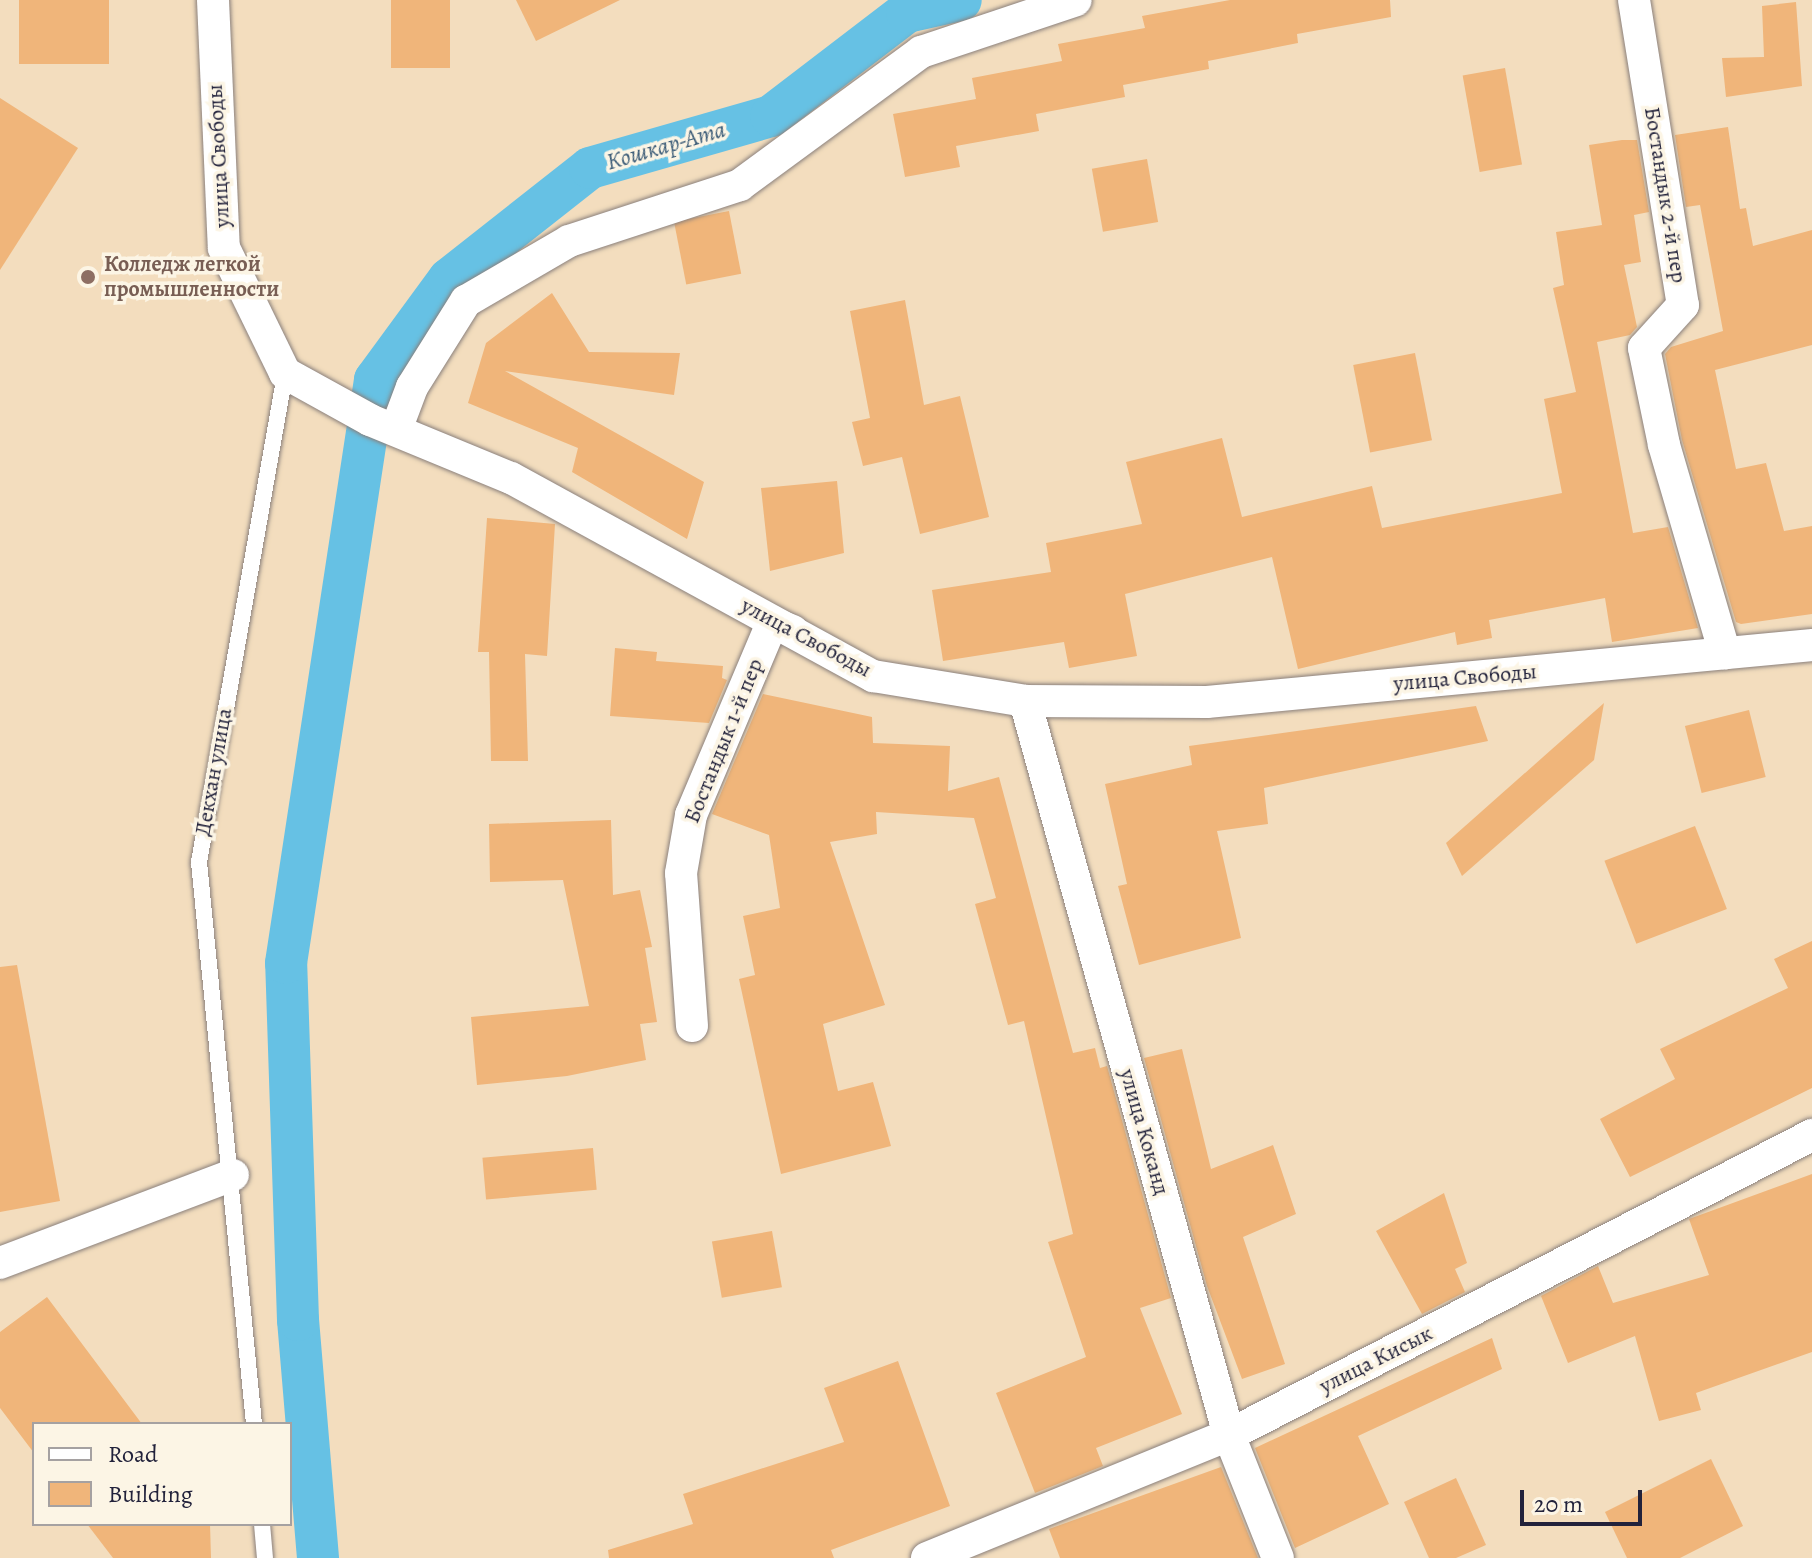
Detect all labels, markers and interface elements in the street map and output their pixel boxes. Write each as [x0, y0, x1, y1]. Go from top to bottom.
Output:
street label: улица Свободы [202, 84, 236, 228]
street label: Бостандык 2-й пер [1638, 105, 1692, 285]
water label: Кошкар-Ата [603, 115, 729, 177]
place label: Колледж легкой промышленности [104, 251, 279, 302]
marker: Колледж легкой промышленности [79, 268, 97, 286]
street label: улица Свободы [736, 593, 876, 683]
street label: Бостандык 1-й пер [679, 655, 769, 827]
street label: улица Свободы [1392, 659, 1538, 697]
street label: Декхан улица [190, 706, 238, 838]
street label: улица Коканд [1113, 1066, 1175, 1198]
street label: улица Кисык [1315, 1320, 1437, 1400]
legend [32, 1422, 292, 1526]
text: Road [108, 1438, 158, 1470]
scale bar [1524, 1474, 1646, 1524]
text: Building [108, 1478, 193, 1510]
text: 20 m [1534, 1488, 1583, 1520]

